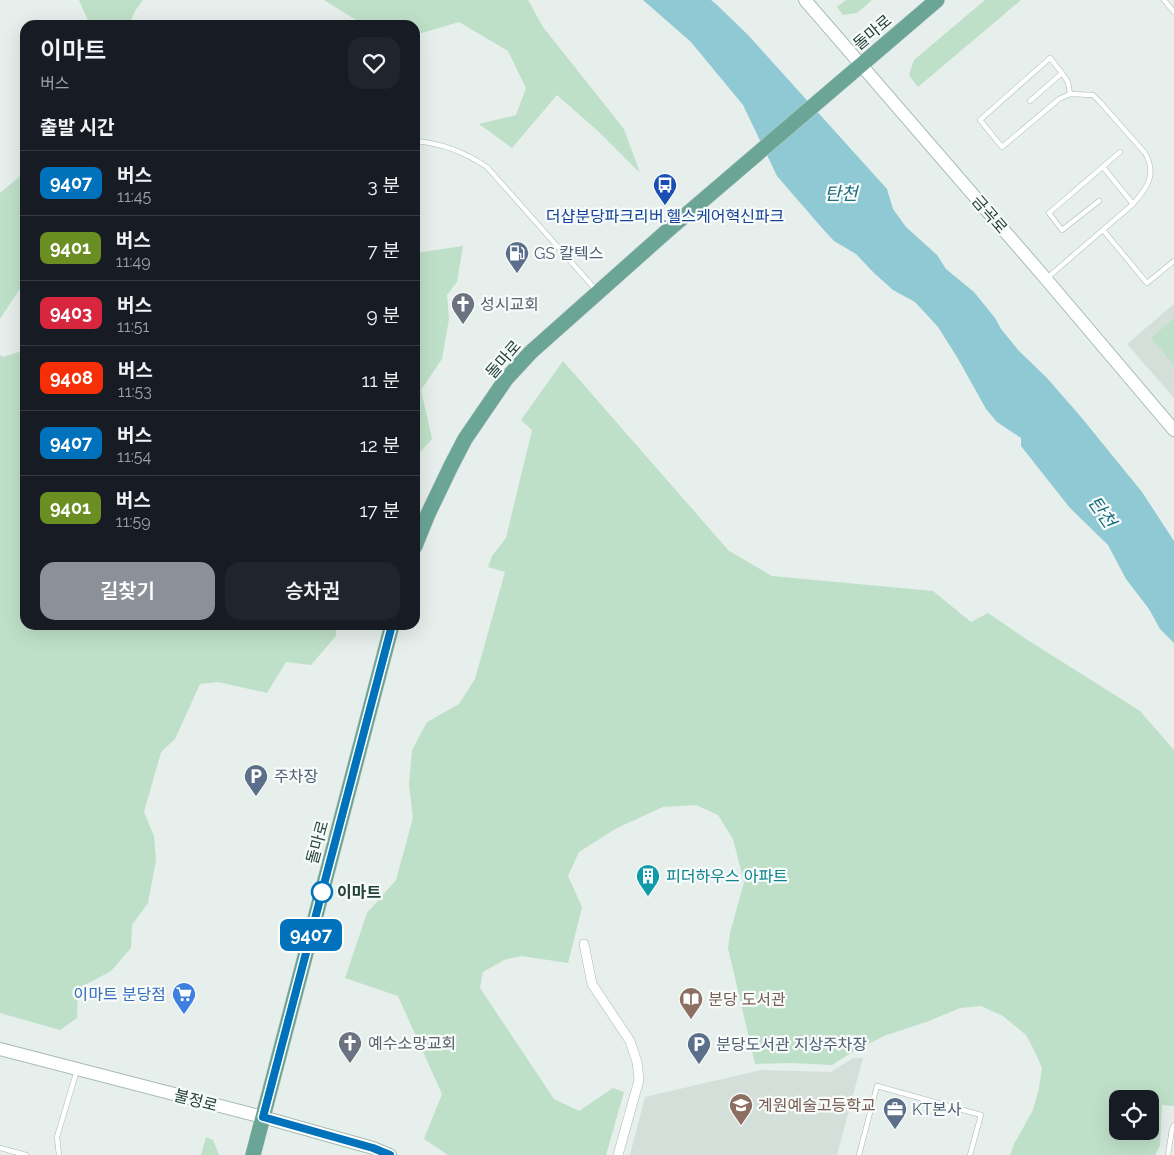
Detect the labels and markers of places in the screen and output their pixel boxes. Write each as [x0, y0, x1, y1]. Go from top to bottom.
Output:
bus stop icon: 더샵분당파크리버.헬스케어혁신파크 [652, 172, 678, 206]
place label: 더샵분당파크리버.헬스케어혁신파크 [546, 207, 784, 226]
fuel station icon: GS 칼텍스 [504, 240, 530, 274]
place label: GS 칼텍스 [534, 244, 603, 263]
church icon: 성시교회 [450, 291, 476, 325]
place label: 성시교회 [480, 295, 539, 314]
parking icon: 주차장 [243, 763, 269, 797]
place label: 주차장 [274, 767, 318, 786]
building icon: 피더하우스 아파트 [635, 863, 661, 897]
place label: 피더하우스 아파트 [666, 867, 788, 886]
marker: 이마트 [311, 881, 333, 903]
place label: 이마트 [337, 883, 381, 902]
supermarket icon: 이마트 분당점 [171, 981, 197, 1015]
place label: 이마트 분당점 [74, 985, 166, 1004]
library icon: 분당 도서관 [678, 986, 704, 1020]
place label: 분당 도서관 [708, 990, 786, 1009]
church icon: 예수소망교회 [337, 1030, 363, 1064]
parking icon: 분당도서관 지상주차장 [686, 1031, 712, 1065]
place label: 예수소망교회 [368, 1034, 456, 1053]
place label: 분당도서관 지상주차장 [716, 1035, 868, 1054]
school or university icon: 계원예술고등학교 [728, 1092, 754, 1126]
place label: 계원예술고등학교 [758, 1096, 876, 1115]
office icon: KT본사 [882, 1096, 908, 1130]
place label: KT본사 [912, 1100, 962, 1119]

